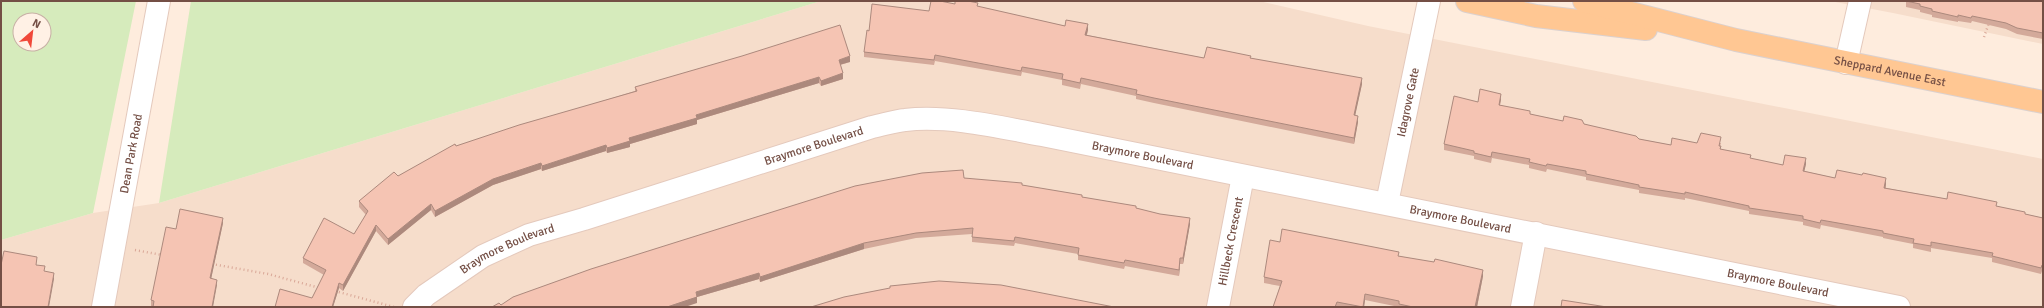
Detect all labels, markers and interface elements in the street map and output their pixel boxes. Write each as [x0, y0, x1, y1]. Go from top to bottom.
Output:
north arrow [12, 12, 52, 52]
text: N [30, 16, 43, 31]
street label: Sheppard Avenue East [1833, 53, 1947, 90]
street label: Idagrove Gate [1394, 66, 1423, 138]
street label: Dean Park Road [117, 113, 146, 195]
street label: Braymore Boulevard [762, 123, 865, 169]
street label: Braymore Boulevard [1090, 138, 1195, 173]
street label: Hillbeck Crescent [1215, 196, 1247, 287]
street label: Braymore Boulevard [1408, 202, 1512, 237]
street label: Braymore Boulevard [457, 221, 556, 278]
street label: Braymore Boulevard [1726, 266, 1830, 301]

